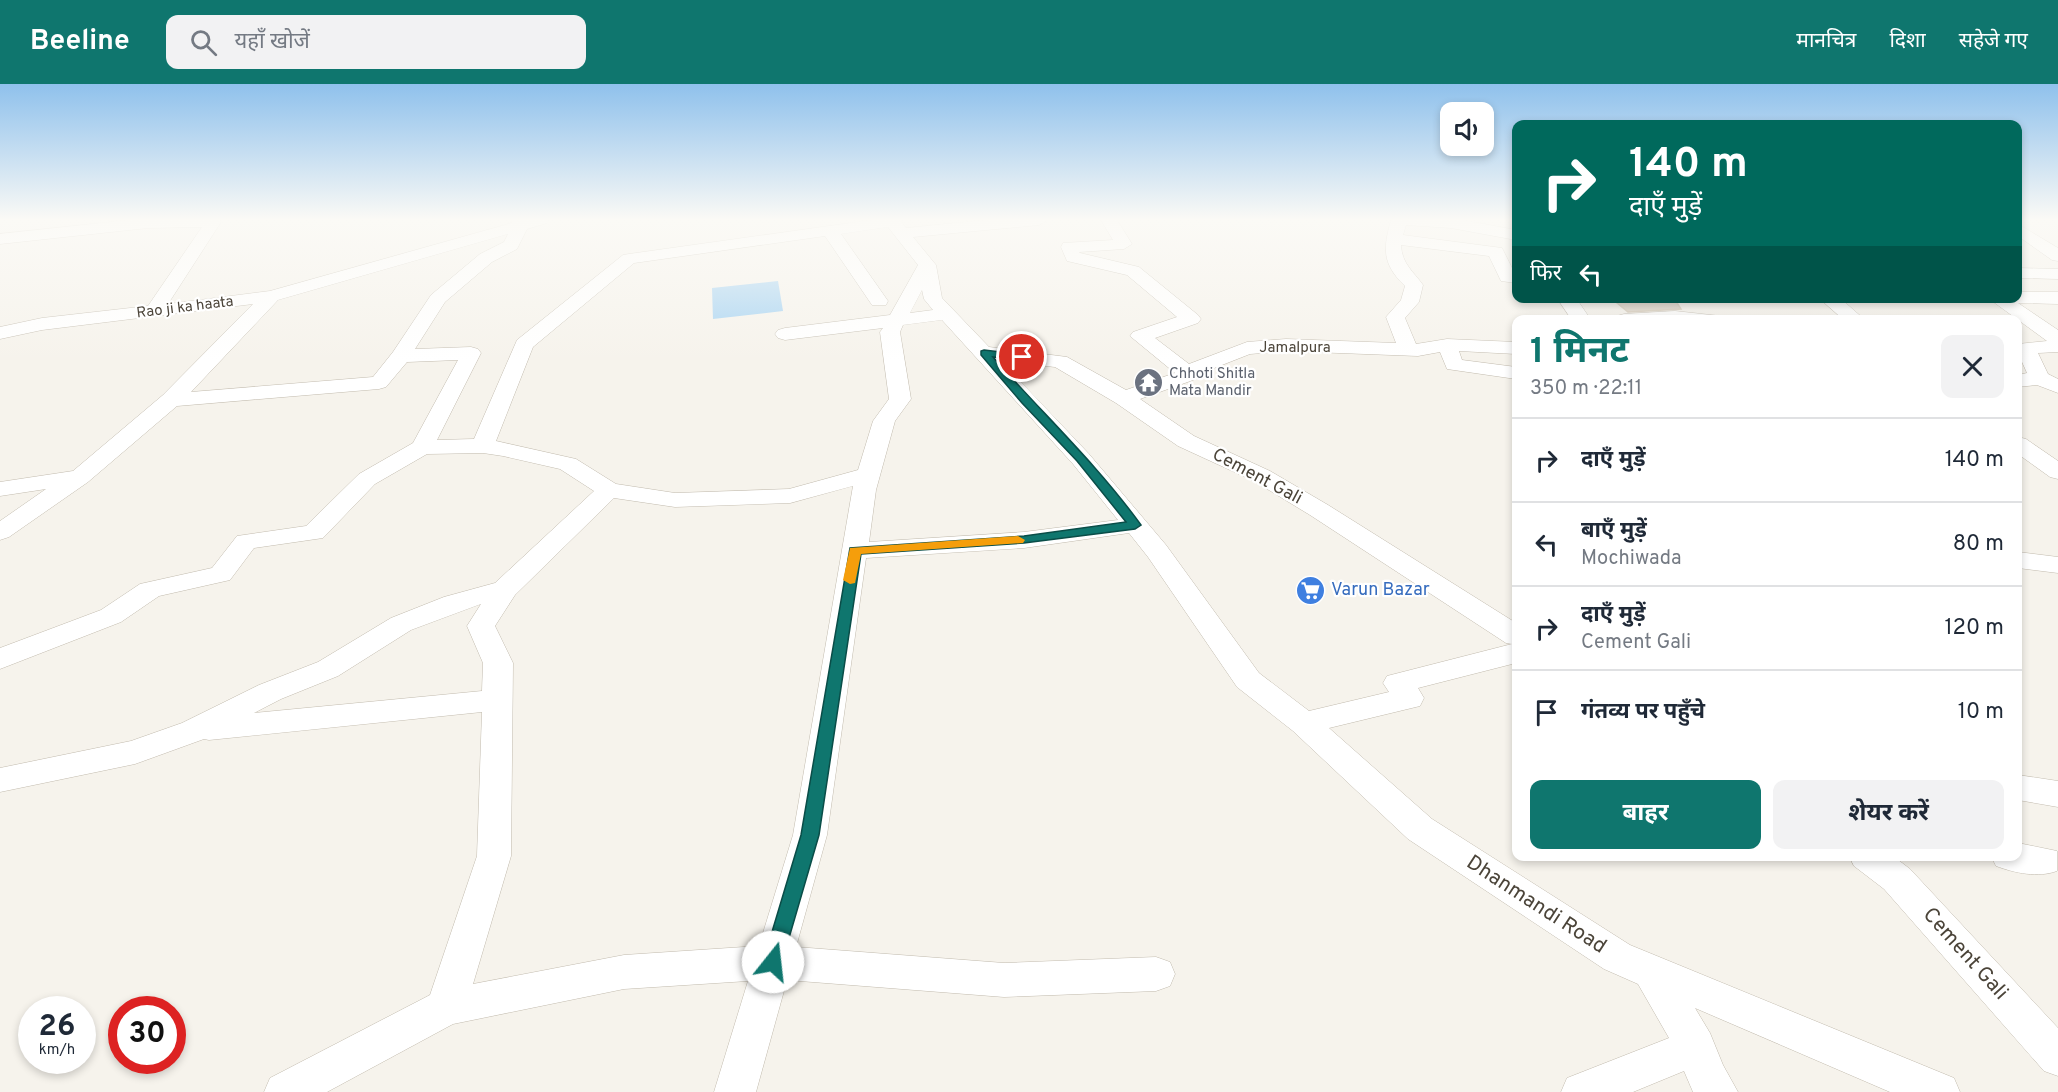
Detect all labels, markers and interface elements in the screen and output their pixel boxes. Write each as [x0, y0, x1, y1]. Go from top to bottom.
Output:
search box [166, 15, 586, 69]
text: Beeline [30, 24, 130, 60]
icon: search [187, 26, 220, 59]
text: मानचित्र [1796, 28, 1856, 55]
text: दिशा [1889, 28, 1926, 55]
text: सहेजे गए [1959, 28, 2028, 55]
text: यहाँ खोजें [235, 29, 310, 56]
map controls [1440, 102, 1494, 156]
button: sound [1440, 102, 1494, 156]
text: 140 m [1629, 139, 1748, 192]
icon: right [1530, 144, 1608, 222]
text: दाएँ मुड़ें [1629, 191, 1702, 225]
icon: left [1574, 258, 1607, 291]
text: फिर [1530, 261, 1562, 288]
street label: Rao ji ka haata [135, 293, 235, 323]
text: 1 मिनट [1530, 330, 1629, 376]
pin [996, 331, 1047, 382]
button: close [1941, 335, 2004, 398]
street label: Jamalpura [1259, 339, 1331, 358]
icon: arrive [1005, 340, 1038, 373]
place label: Chhoti Shitla Mata Mandir [1169, 365, 1255, 401]
temple icon: Chhoti Shitla Mata Mandir [1132, 367, 1164, 399]
text: 350 m · 22:11 [1530, 376, 1642, 402]
street label: Cement Gali [1208, 444, 1306, 510]
icon: right [1530, 444, 1563, 477]
text: दाएँ मुड़ें [1581, 447, 1646, 474]
text: 140 m [1945, 447, 2004, 474]
text: बाएँ मुड़ें [1581, 518, 1647, 545]
icon: left [1530, 528, 1563, 561]
text: 80 m [1953, 531, 2004, 558]
text: Mochiwada [1581, 546, 1682, 572]
supermarket icon: Varun Bazar [1294, 574, 1326, 606]
place label: Varun Bazar [1331, 579, 1430, 602]
text: दाएँ मुड़ें [1581, 602, 1646, 629]
icon: right [1530, 612, 1563, 645]
text: 120 m [1944, 615, 2004, 642]
text: Cement Gali [1581, 630, 1691, 656]
icon: arrive [1530, 696, 1563, 729]
text: गंतव्य पर पहुँचे [1581, 699, 1705, 726]
text: 10 m [1958, 699, 2004, 726]
button: बाहर [1530, 780, 1761, 849]
button: शेयर करें [1773, 780, 2004, 849]
street label: Dhanmandi Road [1461, 850, 1611, 960]
street label: Cement Gali [1916, 902, 2014, 1006]
position arrow [741, 930, 805, 994]
speed limit sign: 30 [108, 996, 186, 1074]
text: 26 [39, 1009, 75, 1046]
text: km/h [39, 1041, 75, 1060]

